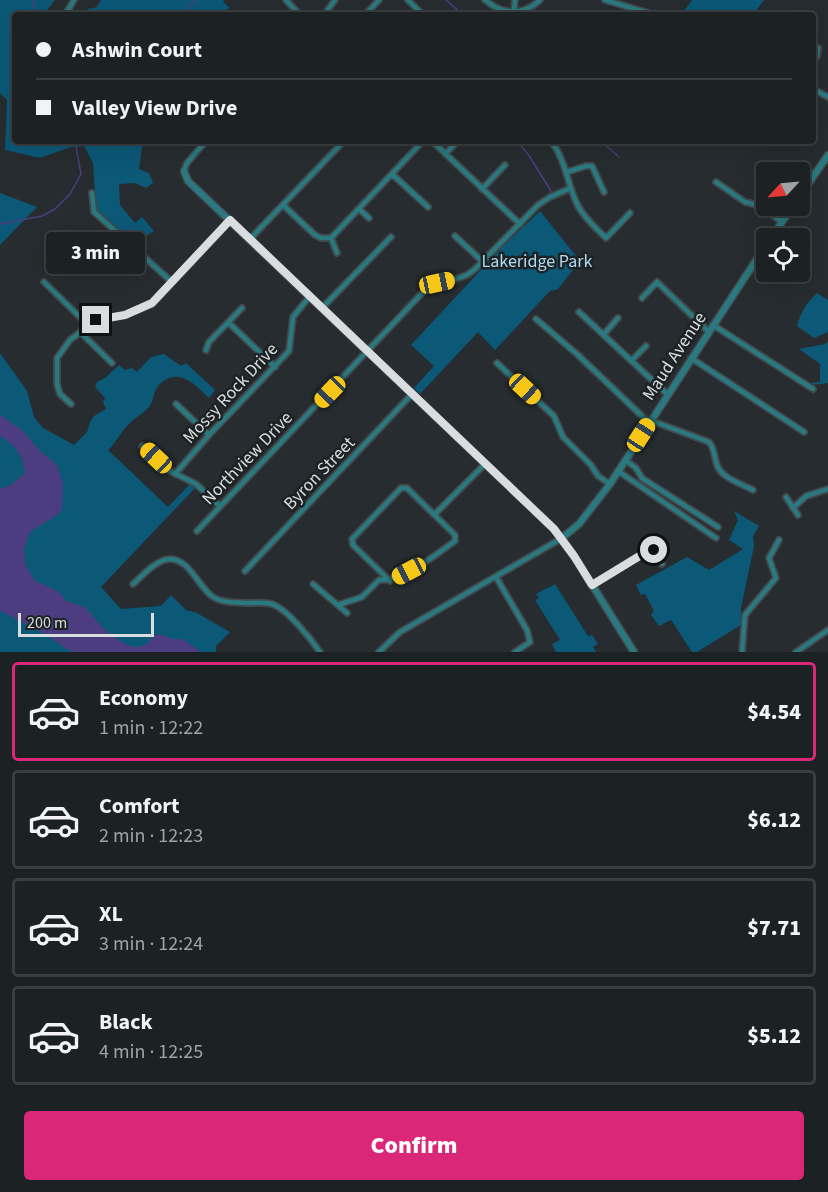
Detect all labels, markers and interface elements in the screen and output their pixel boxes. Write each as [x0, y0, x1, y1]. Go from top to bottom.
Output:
text: Ashwin Court [72, 34, 202, 66]
text: Valley View Drive [72, 92, 237, 124]
north arrow [756, 162, 810, 216]
map controls [756, 162, 810, 282]
button: locate [756, 228, 810, 282]
callout: 3 min [46, 233, 146, 275]
text: 3 min [71, 239, 120, 267]
park label: Lakeridge Park [482, 249, 593, 274]
car [418, 270, 456, 296]
route end [82, 306, 109, 333]
street label: Maud Avenue [636, 307, 712, 405]
street label: Mossy Rock Drive [177, 337, 284, 449]
car [506, 370, 544, 408]
car [311, 373, 349, 411]
street label: Northview Drive [196, 406, 298, 511]
car [624, 415, 658, 455]
street label: Byron Street [278, 431, 361, 516]
car [137, 439, 175, 477]
route start [640, 536, 667, 563]
car [389, 555, 429, 587]
scale bar [18, 610, 154, 638]
text: 200 m [27, 612, 67, 634]
text: Economy [99, 682, 188, 714]
icon: car [27, 685, 81, 739]
text: $4.54 [747, 696, 801, 728]
text: 1 min · 12:22 [99, 714, 203, 742]
text: Comfort [99, 790, 180, 822]
icon: car [27, 793, 81, 847]
text: $6.12 [747, 804, 801, 836]
text: 2 min · 12:23 [99, 822, 203, 850]
text: XL [99, 898, 123, 930]
icon: car [27, 901, 81, 955]
text: $7.71 [747, 912, 801, 944]
text: 3 min · 12:24 [99, 930, 203, 958]
text: Black [99, 1006, 153, 1038]
icon: car [27, 1009, 81, 1063]
text: $5.12 [747, 1020, 801, 1052]
text: 4 min · 12:25 [99, 1038, 203, 1066]
button: Confirm [24, 1111, 804, 1180]

